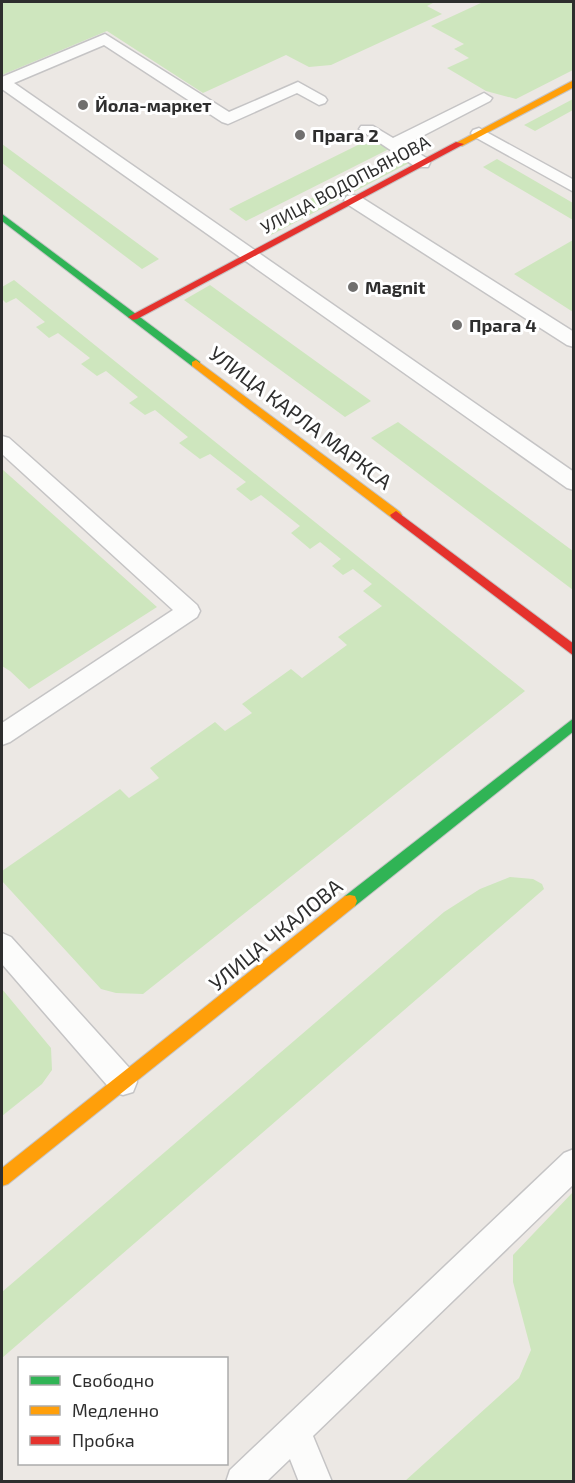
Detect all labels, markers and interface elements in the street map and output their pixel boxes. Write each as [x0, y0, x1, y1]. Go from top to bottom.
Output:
place label: Йола-маркет [95, 94, 211, 116]
marker: Йола-маркет [76, 98, 90, 112]
place label: Прага 2 [312, 124, 379, 146]
marker: Прага 2 [293, 128, 307, 142]
street label: УЛИЦА ВОДОПЬЯНОВА [257, 130, 434, 238]
place label: Magnit [365, 276, 426, 298]
marker: Magnit [346, 280, 360, 294]
place label: Прага 4 [469, 314, 537, 336]
marker: Прага 4 [450, 318, 464, 332]
street label: УЛИЦА КАРЛА МАРКСА [205, 340, 397, 494]
street label: УЛИЦА ЧКАЛОВА [203, 873, 347, 995]
legend [18, 1357, 228, 1465]
text: Свободно [72, 1369, 154, 1391]
text: Медленно [72, 1399, 159, 1421]
text: Пробка [72, 1429, 135, 1451]

